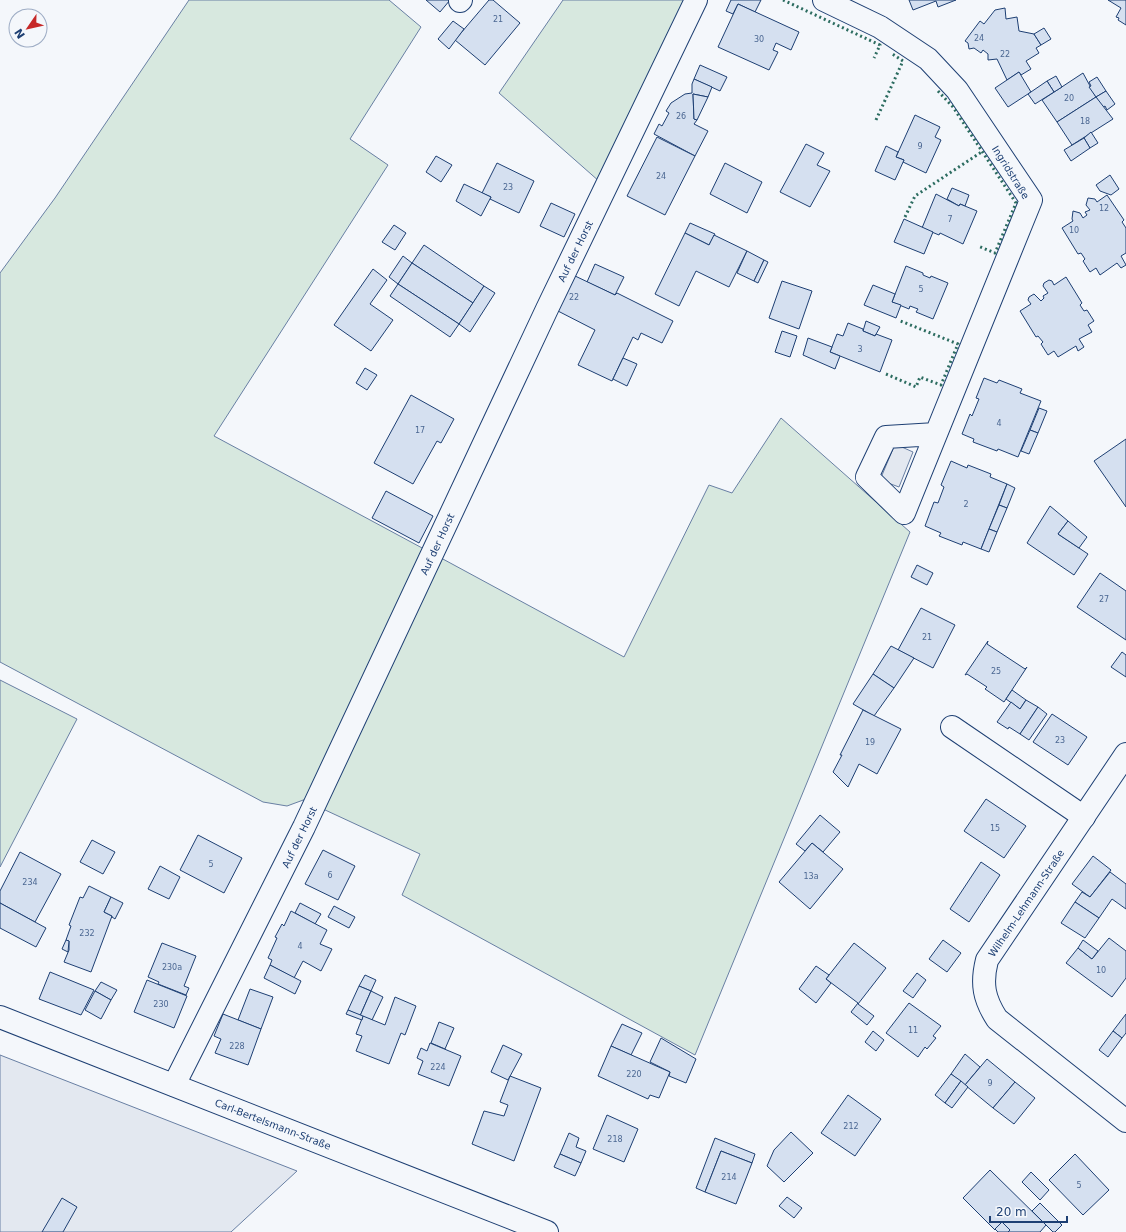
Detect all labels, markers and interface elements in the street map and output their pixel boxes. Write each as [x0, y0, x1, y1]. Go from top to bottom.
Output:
north arrow [8, 8, 48, 48]
house number: 21 [493, 15, 503, 24]
text: N [12, 26, 28, 41]
house number: 24 [974, 34, 984, 43]
house number: 30 [754, 35, 764, 44]
house number: 22 [1000, 50, 1010, 59]
house number: 20 [1064, 94, 1074, 103]
house number: 26 [676, 112, 686, 121]
house number: 18 [1080, 117, 1090, 126]
house number: 9 [917, 142, 923, 151]
street label: Ingridstraße [990, 144, 1031, 201]
house number: 24 [656, 172, 666, 181]
house number: 23 [503, 183, 513, 192]
house number: 12 [1099, 204, 1109, 213]
house number: 7 [947, 215, 953, 224]
street label: Auf der Horst [556, 219, 595, 284]
house number: 10 [1069, 226, 1079, 235]
house number: 5 [918, 285, 924, 294]
house number: 22 [569, 293, 579, 302]
house number: 3 [857, 345, 863, 354]
house number: 4 [996, 419, 1002, 428]
house number: 17 [415, 426, 425, 435]
house number: 2 [963, 500, 969, 509]
street label: Auf der Horst [418, 512, 457, 577]
house number: 27 [1099, 595, 1109, 604]
house number: 21 [922, 633, 932, 642]
house number: 25 [991, 667, 1001, 676]
house number: 23 [1055, 736, 1065, 745]
house number: 19 [865, 738, 875, 747]
street label: Auf der Horst [280, 805, 319, 870]
house number: 15 [990, 824, 1000, 833]
street label: Wilhelm-Lehmann-Straße [986, 848, 1066, 959]
house number: 5 [208, 860, 214, 869]
house number: 6 [327, 871, 333, 880]
house number: 13a [803, 872, 819, 881]
house number: 234 [22, 878, 38, 887]
house number: 232 [79, 929, 95, 938]
house number: 4 [297, 942, 303, 951]
house number: 230a [162, 963, 182, 972]
house number: 10 [1096, 966, 1106, 975]
house number: 230 [153, 1000, 169, 1009]
house number: 11 [908, 1026, 918, 1035]
house number: 228 [229, 1042, 245, 1051]
house number: 224 [430, 1063, 446, 1072]
house number: 220 [626, 1070, 642, 1079]
house number: 9 [987, 1079, 993, 1088]
street label: Carl-Bertelsmann-Straße [213, 1097, 332, 1152]
house number: 212 [843, 1122, 859, 1131]
house number: 218 [607, 1135, 623, 1144]
house number: 214 [721, 1173, 737, 1182]
house number: 5 [1076, 1181, 1082, 1190]
scale bar [990, 1198, 1067, 1224]
text: 20 m [996, 1205, 1027, 1219]

